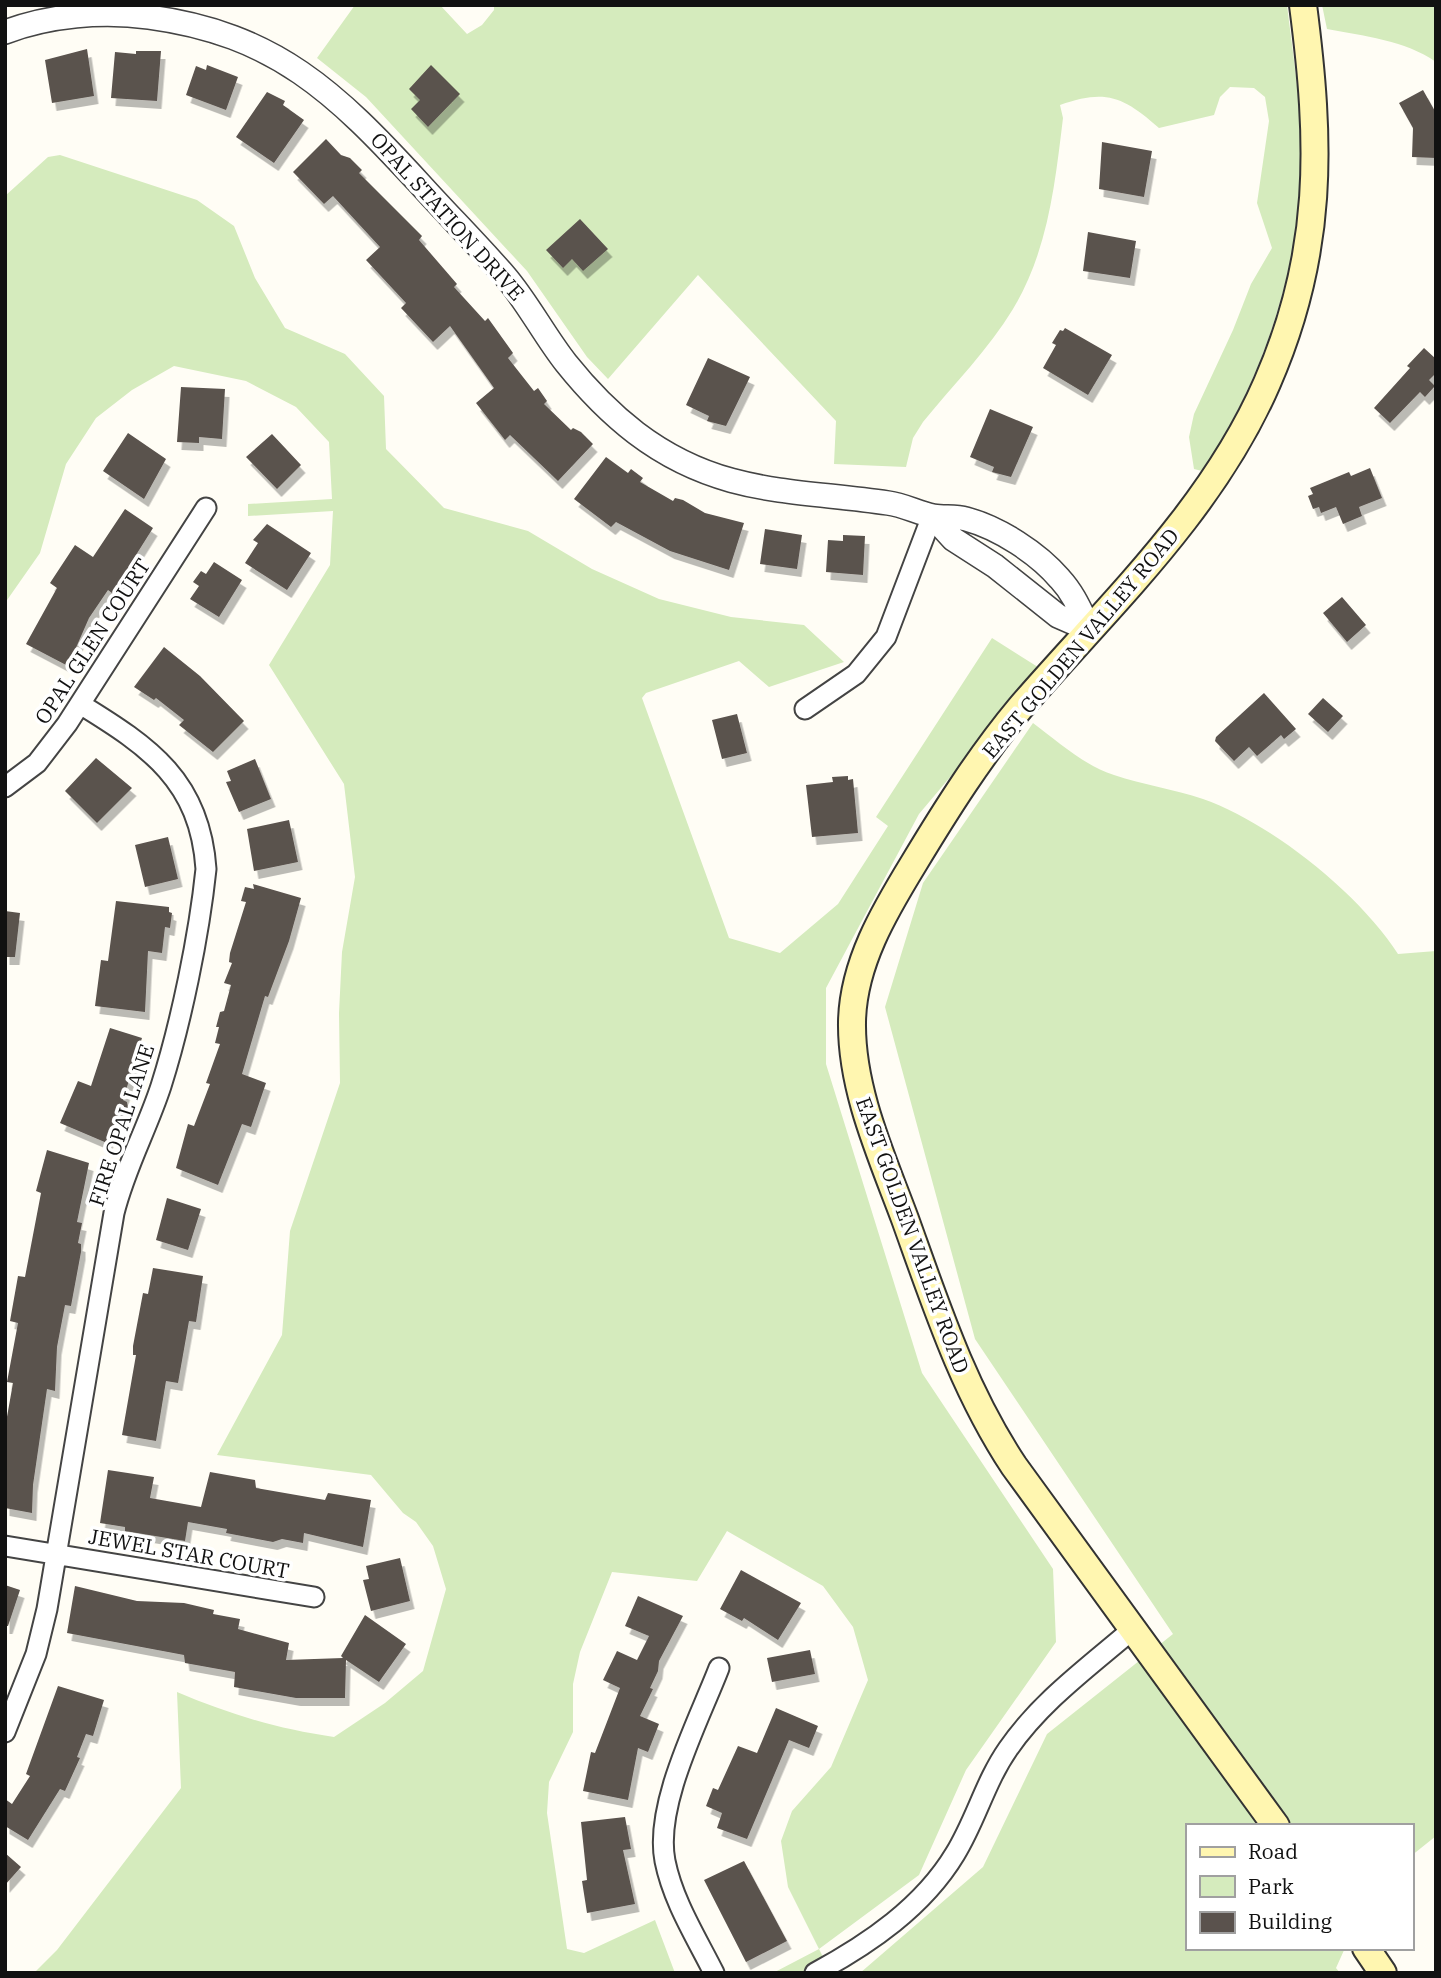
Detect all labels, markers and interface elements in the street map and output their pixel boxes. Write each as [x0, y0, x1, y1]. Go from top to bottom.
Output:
street label: OPAL STATION DRIVE [365, 126, 531, 306]
street label: EAST GOLDEN VALLEY ROAD [975, 522, 1185, 764]
street label: OPAL GLEN COURT [28, 553, 156, 729]
street label: FIRE OPAL LANE [82, 1040, 160, 1210]
street label: EAST GOLDEN VALLEY ROAD [850, 1093, 976, 1377]
street label: JEWEL STAR COURT [86, 1522, 292, 1584]
legend [1186, 1824, 1413, 1950]
text: Road [1248, 1837, 1298, 1865]
text: Park [1248, 1872, 1295, 1900]
text: Building [1248, 1907, 1333, 1935]

